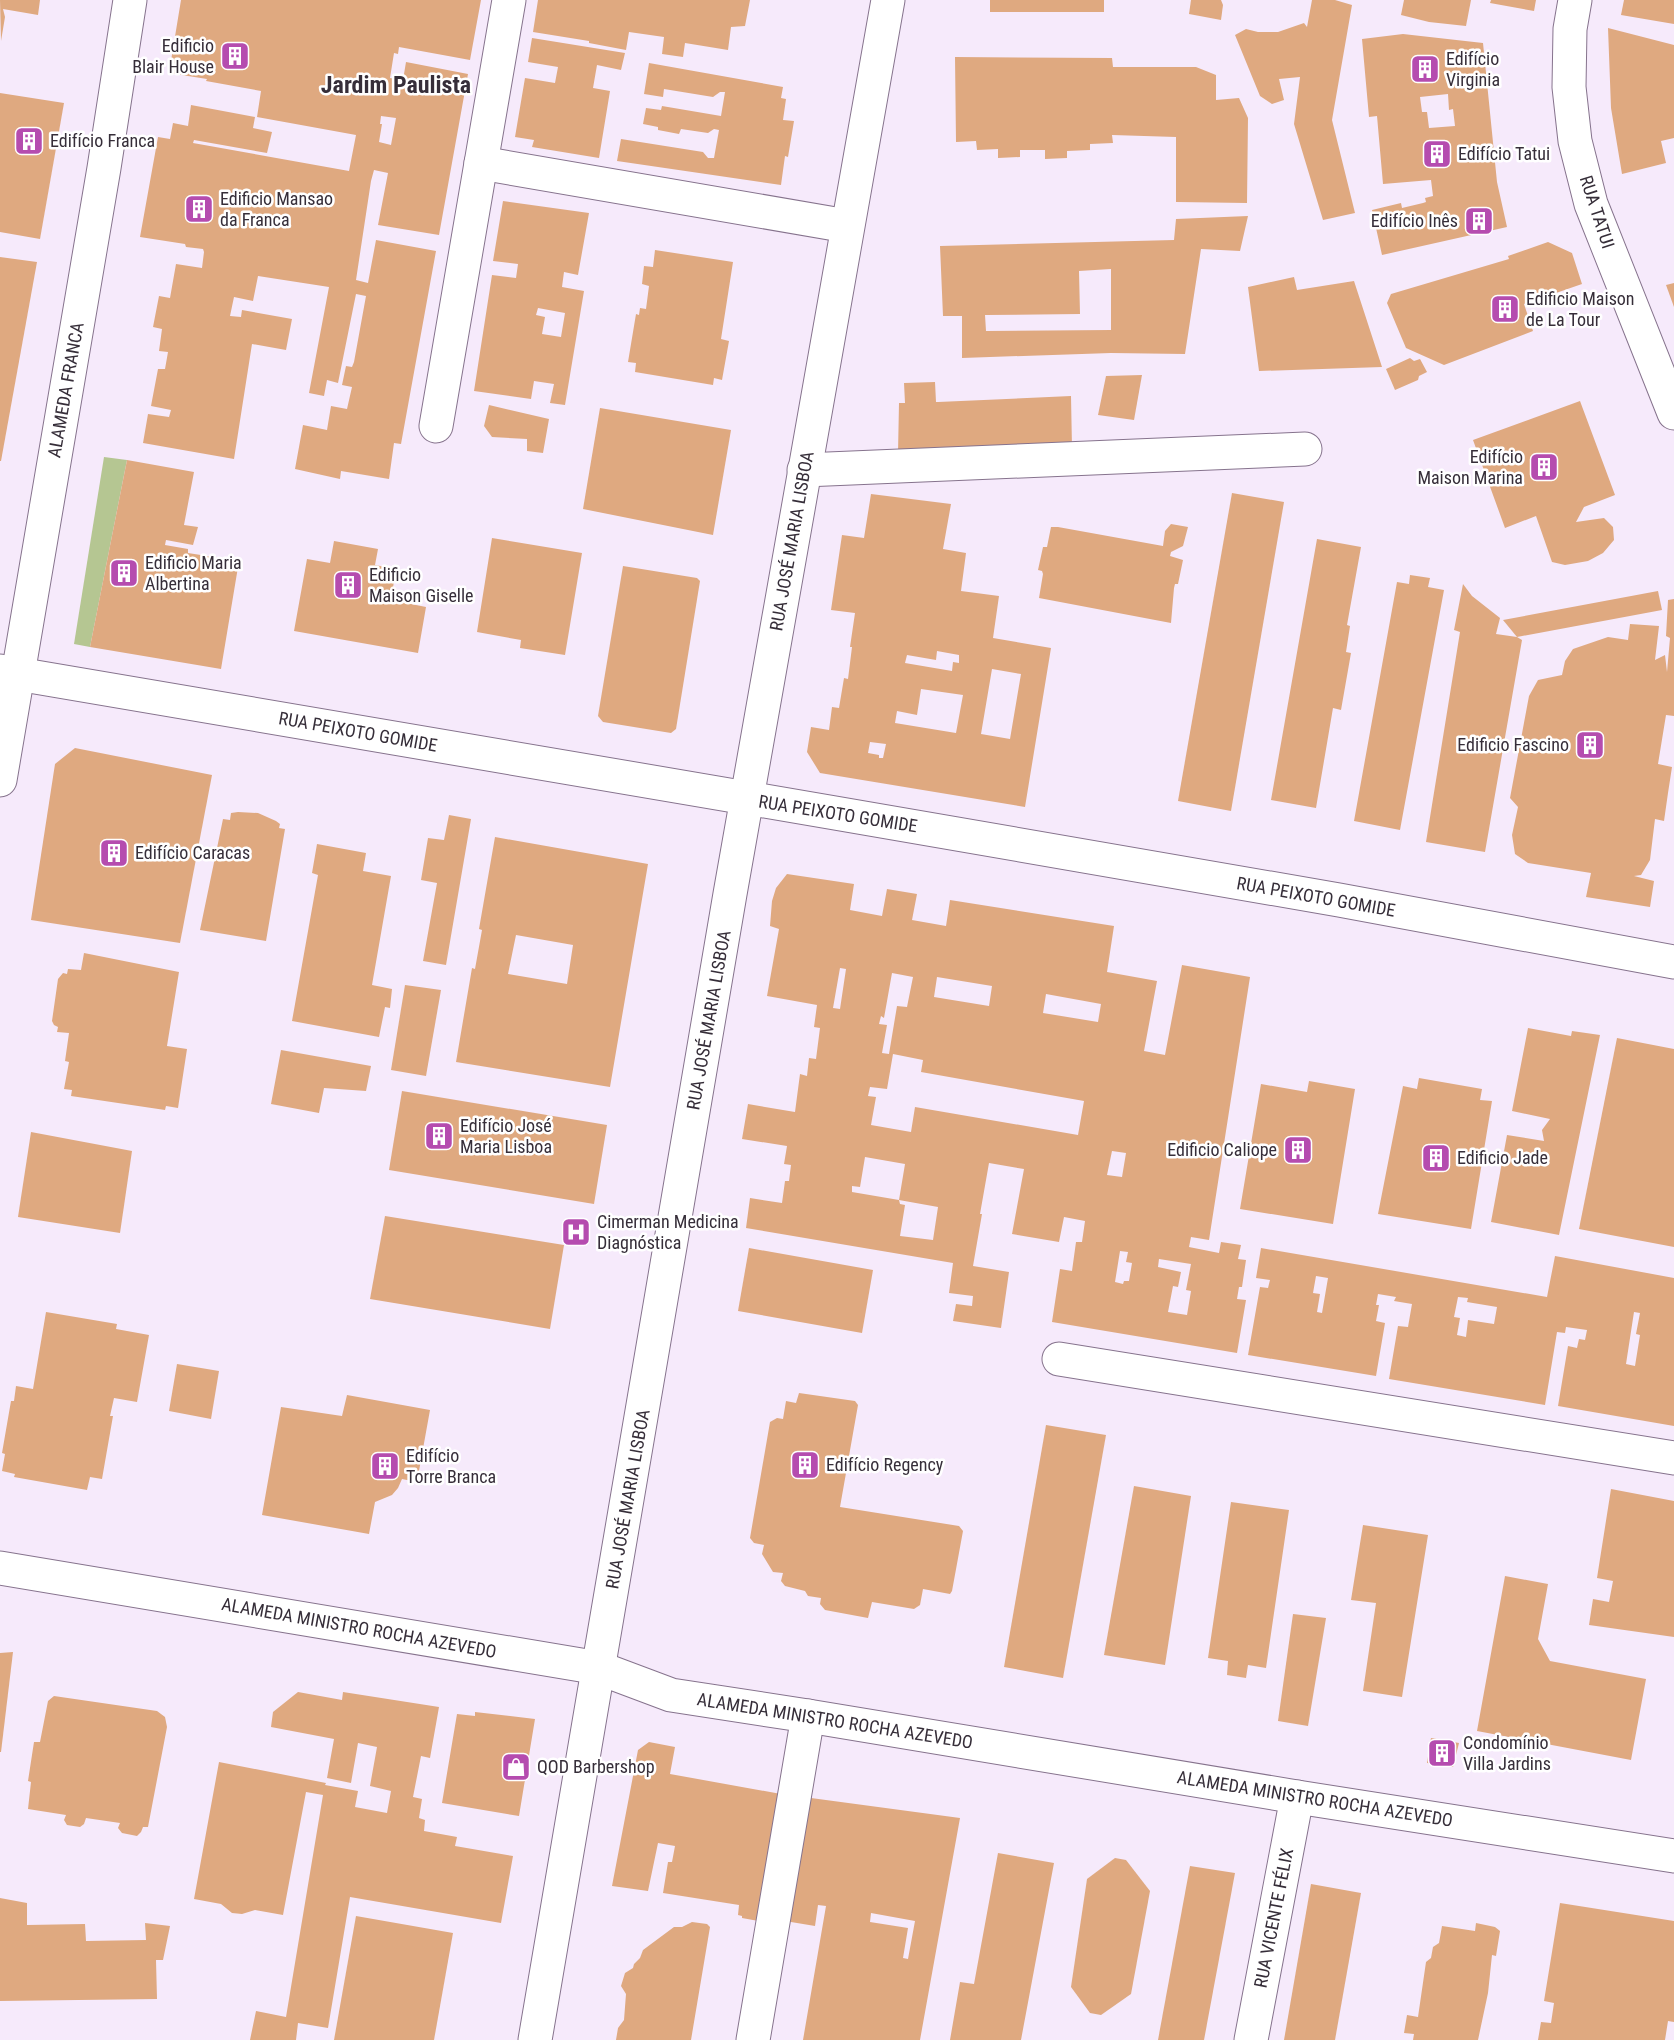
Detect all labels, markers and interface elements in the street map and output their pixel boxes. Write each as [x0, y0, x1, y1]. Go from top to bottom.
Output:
place label: Edificio Blair House [132, 35, 214, 77]
building icon: Edificio Blair House [219, 40, 251, 72]
place label: Edifício Virginia [1446, 48, 1500, 90]
building icon: Edifício Virginia [1409, 53, 1441, 85]
district label: Jardim Paulista [321, 71, 471, 99]
building icon: Edifício Franca [13, 125, 45, 157]
place label: Edifício Franca [50, 130, 155, 151]
building icon: Edifício Tatui [1421, 138, 1453, 170]
place label: Edifício Tatui [1458, 143, 1550, 164]
street label: RUA TATUI [1576, 173, 1619, 251]
place label: Edificio Mansao da Franca [220, 188, 333, 230]
building icon: Edificio Mansao da Franca [183, 193, 215, 225]
building icon: Edifício Inês [1463, 205, 1495, 237]
place label: Edifício Inês [1371, 210, 1458, 231]
place label: Edificio Maison de La Tour [1526, 288, 1635, 330]
building icon: Edificio Maison de La Tour [1489, 293, 1521, 325]
street label: ALAMEDA FRANCA [43, 320, 88, 459]
place label: Edifício Maison Marina [1417, 446, 1523, 488]
street label: RUA JOSÉ MARIA LISBOA [765, 449, 818, 632]
building icon: Edifício Maison Marina [1528, 451, 1560, 483]
place label: Edificio Maria Albertina [145, 552, 242, 594]
building icon: Edificio Maria Albertina [108, 557, 140, 589]
place label: Edificio Maison Giselle [369, 564, 474, 606]
building icon: Edificio Maison Giselle [332, 569, 364, 601]
street label: RUA PEIXOTO GOMIDE [277, 707, 439, 756]
building icon: Edificio Fascino [1574, 729, 1606, 761]
place label: Edificio Fascino [1457, 734, 1569, 755]
street label: RUA PEIXOTO GOMIDE [757, 791, 919, 836]
building icon: Edifício Caracas [98, 837, 130, 869]
place label: Edifício Caracas [135, 842, 250, 863]
street label: RUA PEIXOTO GOMIDE [1235, 872, 1397, 921]
street label: RUA JOSÉ MARIA LISBOA [682, 928, 735, 1111]
place label: Edifício José Maria Lisboa [460, 1115, 552, 1157]
building icon: Edifício José Maria Lisboa [423, 1120, 455, 1152]
building icon: Edificio Caliope [1282, 1134, 1314, 1166]
place label: Edificio Caliope [1167, 1139, 1277, 1160]
building icon: Edificio Jade [1420, 1142, 1452, 1174]
place label: Edificio Jade [1457, 1147, 1548, 1168]
place label: Cimerman Medicina Diagnóstica [597, 1211, 739, 1253]
hospital icon: Cimerman Medicina Diagnóstica [560, 1216, 592, 1248]
street label: RUA JOSÉ MARIA LISBOA [601, 1407, 654, 1590]
place label: Edifício Torre Branca [406, 1445, 496, 1487]
building icon: Edifício Regency [789, 1449, 821, 1481]
building icon: Edifício Torre Branca [369, 1450, 401, 1482]
place label: Edifício Regency [826, 1454, 944, 1475]
street label: ALAMEDA MINISTRO ROCHA AZEVEDO [220, 1593, 498, 1662]
street label: ALAMEDA MINISTRO ROCHA AZEVEDO [696, 1688, 974, 1753]
place label: Condomínio Villa Jardins [1463, 1732, 1551, 1774]
building icon: Condomínio Villa Jardins [1426, 1737, 1458, 1769]
shop icon: QOD Barbershop [500, 1751, 532, 1783]
place label: QOD Barbershop [537, 1756, 655, 1777]
street label: ALAMEDA MINISTRO ROCHA AZEVEDO [1176, 1766, 1454, 1831]
street label: RUA VICENTE FÉLIX [1250, 1846, 1297, 1990]

